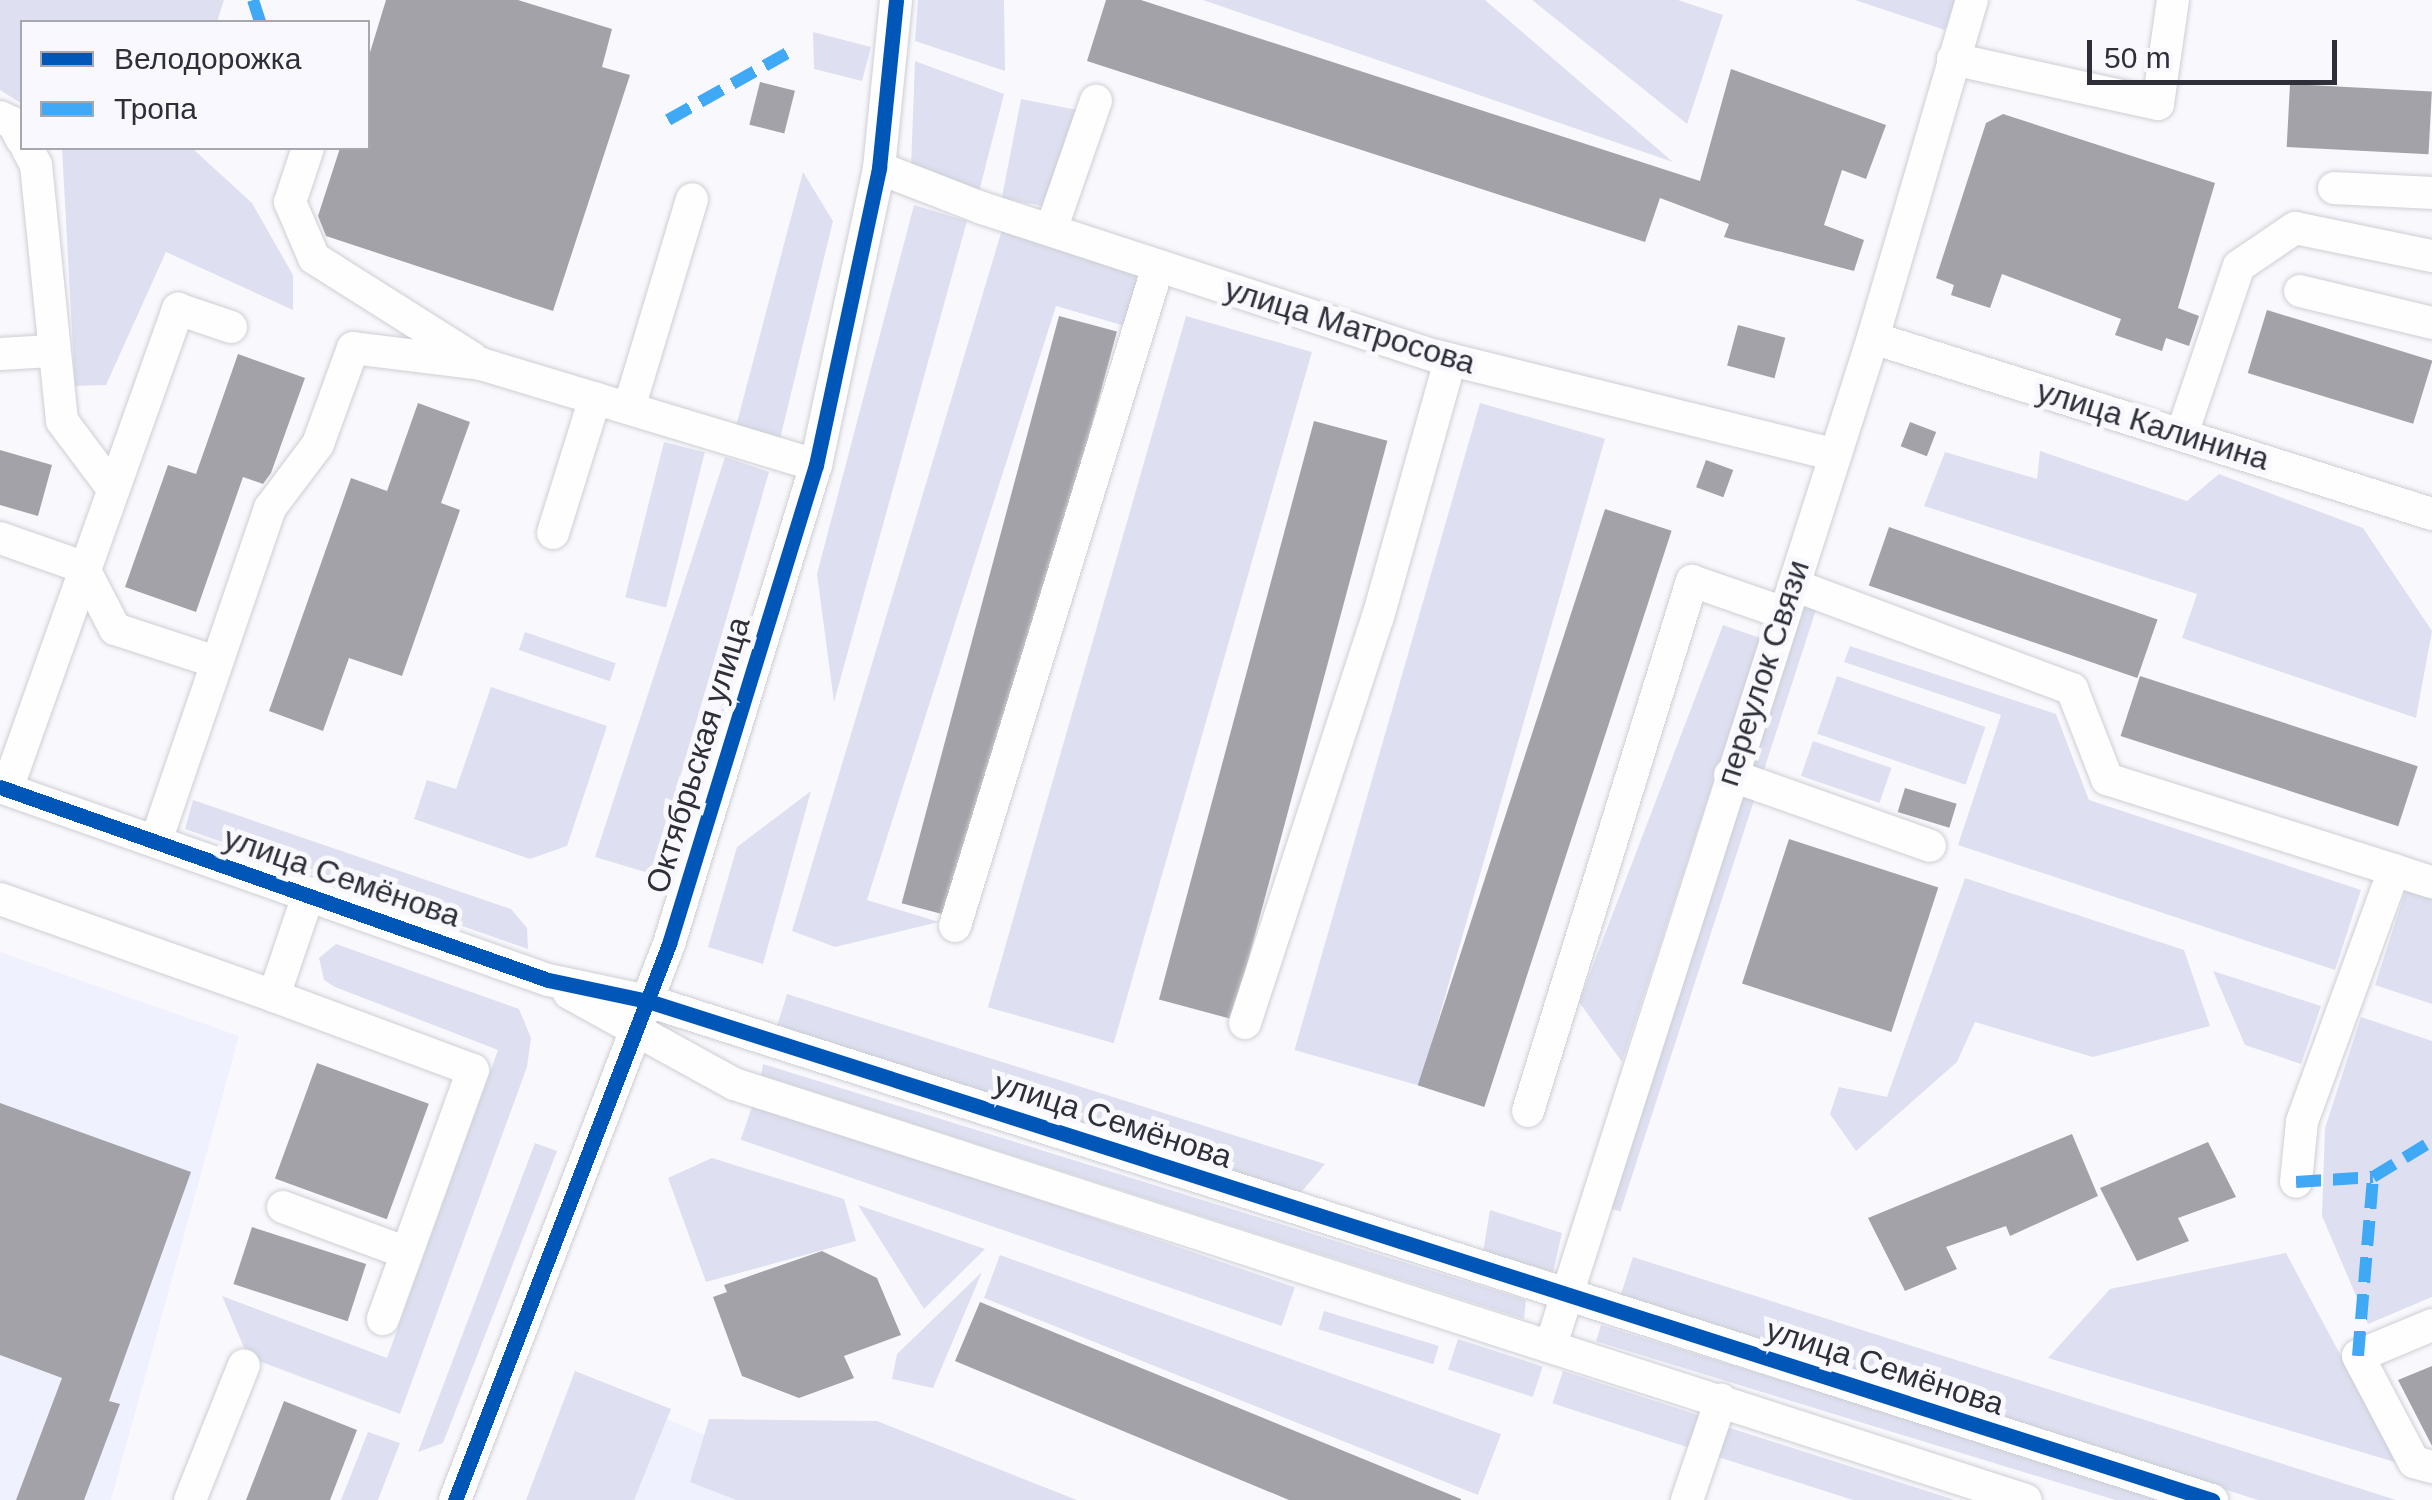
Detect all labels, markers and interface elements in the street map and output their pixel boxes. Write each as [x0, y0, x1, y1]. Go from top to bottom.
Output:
legend [20, 20, 370, 150]
scale bar [2092, 20, 2342, 82]
text: 50 m [2104, 41, 2171, 74]
text: Велодорожка [114, 42, 301, 75]
text: Тропа [114, 92, 197, 125]
street label: улица Матросова [1220, 270, 1480, 382]
street label: улица Калинина [2032, 371, 2274, 479]
street label: переулок Связи [1708, 555, 1818, 791]
street label: Октябрьская улица [638, 612, 758, 898]
street label: улица Семёнова [219, 819, 465, 935]
street label: улица Семёнова [989, 1064, 1237, 1176]
street label: улица Семёнова [1761, 1311, 2009, 1423]

